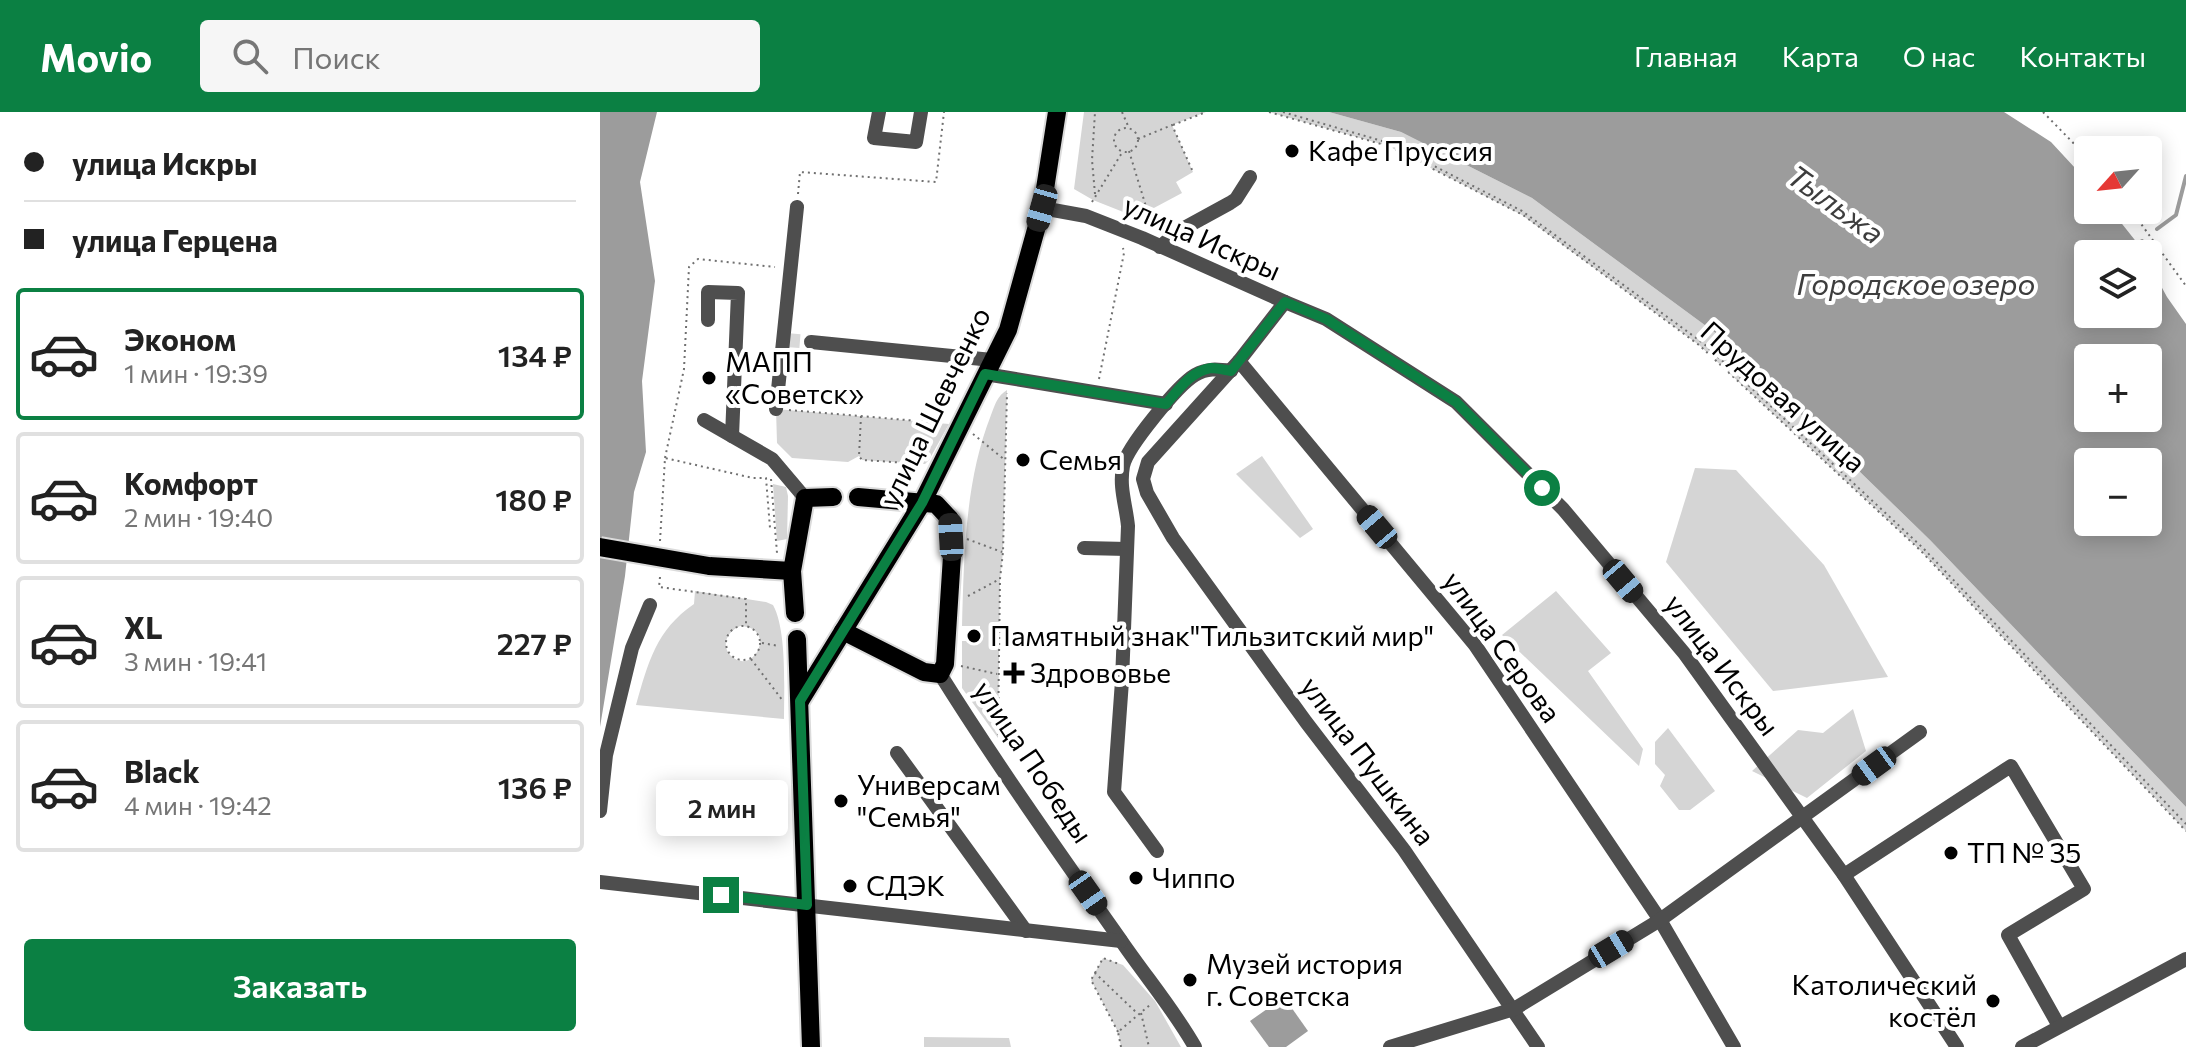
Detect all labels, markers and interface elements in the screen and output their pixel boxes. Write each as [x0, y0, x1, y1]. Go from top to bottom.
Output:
search box [200, 20, 760, 92]
text: Movio [40, 33, 152, 80]
icon: search [228, 34, 272, 78]
text: Поиск [292, 38, 381, 75]
text: Главная [1634, 39, 1738, 73]
text: Карта [1782, 39, 1859, 73]
text: О нас [1903, 39, 1975, 73]
text: Контакты [2019, 39, 2146, 73]
place label: Кафе Пруссия [1308, 133, 1493, 167]
north arrow [2074, 136, 2162, 224]
map controls [2074, 136, 2162, 536]
marker: Кафе Пруссия [1283, 142, 1301, 160]
text: улица Искры [72, 144, 257, 181]
water label: Тыльжа [1781, 156, 1892, 250]
car [1024, 182, 1060, 234]
street label: улица Искры [1119, 187, 1286, 287]
text: улица Герцена [72, 221, 278, 258]
button: layers [2074, 240, 2162, 328]
water label: Городское озеро [1797, 264, 2035, 301]
street label: улица Шевченко [871, 301, 997, 512]
street label: Прудовая улица [1694, 313, 1873, 479]
icon: car [28, 318, 100, 390]
text: Эконом [124, 320, 236, 357]
text: 134 ₽ [498, 336, 572, 373]
place label: МАПП «Советск» [725, 344, 864, 410]
button: + [2074, 344, 2162, 432]
text: 1 мин · 19:39 [124, 357, 268, 388]
marker: МАПП «Советск» [700, 369, 718, 387]
place label: Семья [1039, 442, 1122, 476]
button: − [2074, 448, 2162, 536]
marker: Семья [1014, 451, 1032, 469]
icon: car [28, 462, 100, 534]
text: Комфорт [124, 464, 258, 501]
route start [1524, 470, 1560, 506]
text: 180 ₽ [495, 480, 572, 517]
text: 2 мин · 19:40 [124, 501, 273, 532]
car [1352, 501, 1402, 553]
car [938, 512, 964, 562]
car [1598, 555, 1648, 607]
street label: улица Серова [1437, 564, 1569, 729]
street label: улица Искры [1659, 587, 1787, 742]
icon: car [28, 606, 100, 678]
text: XL [124, 608, 163, 645]
place label: Памятный знак"Тильзитский мир" [990, 618, 1434, 652]
text: 227 ₽ [497, 624, 572, 661]
marker: Памятный знак"Тильзитский мир" [965, 627, 983, 645]
text: 3 мин · 19:41 [124, 645, 267, 676]
place label: Здрововье [1030, 655, 1171, 689]
marker: Здрововье [1005, 664, 1023, 682]
street label: улица Пушкина [1294, 669, 1443, 851]
street label: улица Победы [967, 674, 1100, 849]
car [1848, 742, 1900, 790]
icon: car [28, 750, 100, 822]
text: Black [124, 752, 200, 789]
place label: Универсам "Семья" [857, 767, 1000, 833]
text: 136 ₽ [498, 768, 572, 805]
callout: 2 мин [655, 779, 787, 835]
text: 4 мин · 19:42 [124, 789, 272, 820]
text: 2 мин [688, 792, 756, 823]
marker: Универсам "Семья" [832, 792, 850, 810]
place label: ТП № 35 [1967, 835, 2081, 869]
marker: ТП № 35 [1942, 844, 1960, 862]
place label: Чиппо [1152, 860, 1236, 894]
car [1064, 866, 1112, 920]
place label: СДЭК [866, 868, 945, 902]
marker: Чиппо [1127, 869, 1145, 887]
route end [703, 877, 739, 913]
marker: СДЭК [841, 877, 859, 895]
car [1584, 926, 1638, 972]
button: Заказать [24, 939, 576, 1031]
place label: Музей история г. Советска [1206, 946, 1403, 1012]
place label: Католический костёл [1791, 967, 1977, 1033]
marker: Музей история г. Советска [1181, 971, 1199, 989]
marker: Католический костёл [1984, 992, 2002, 1010]

